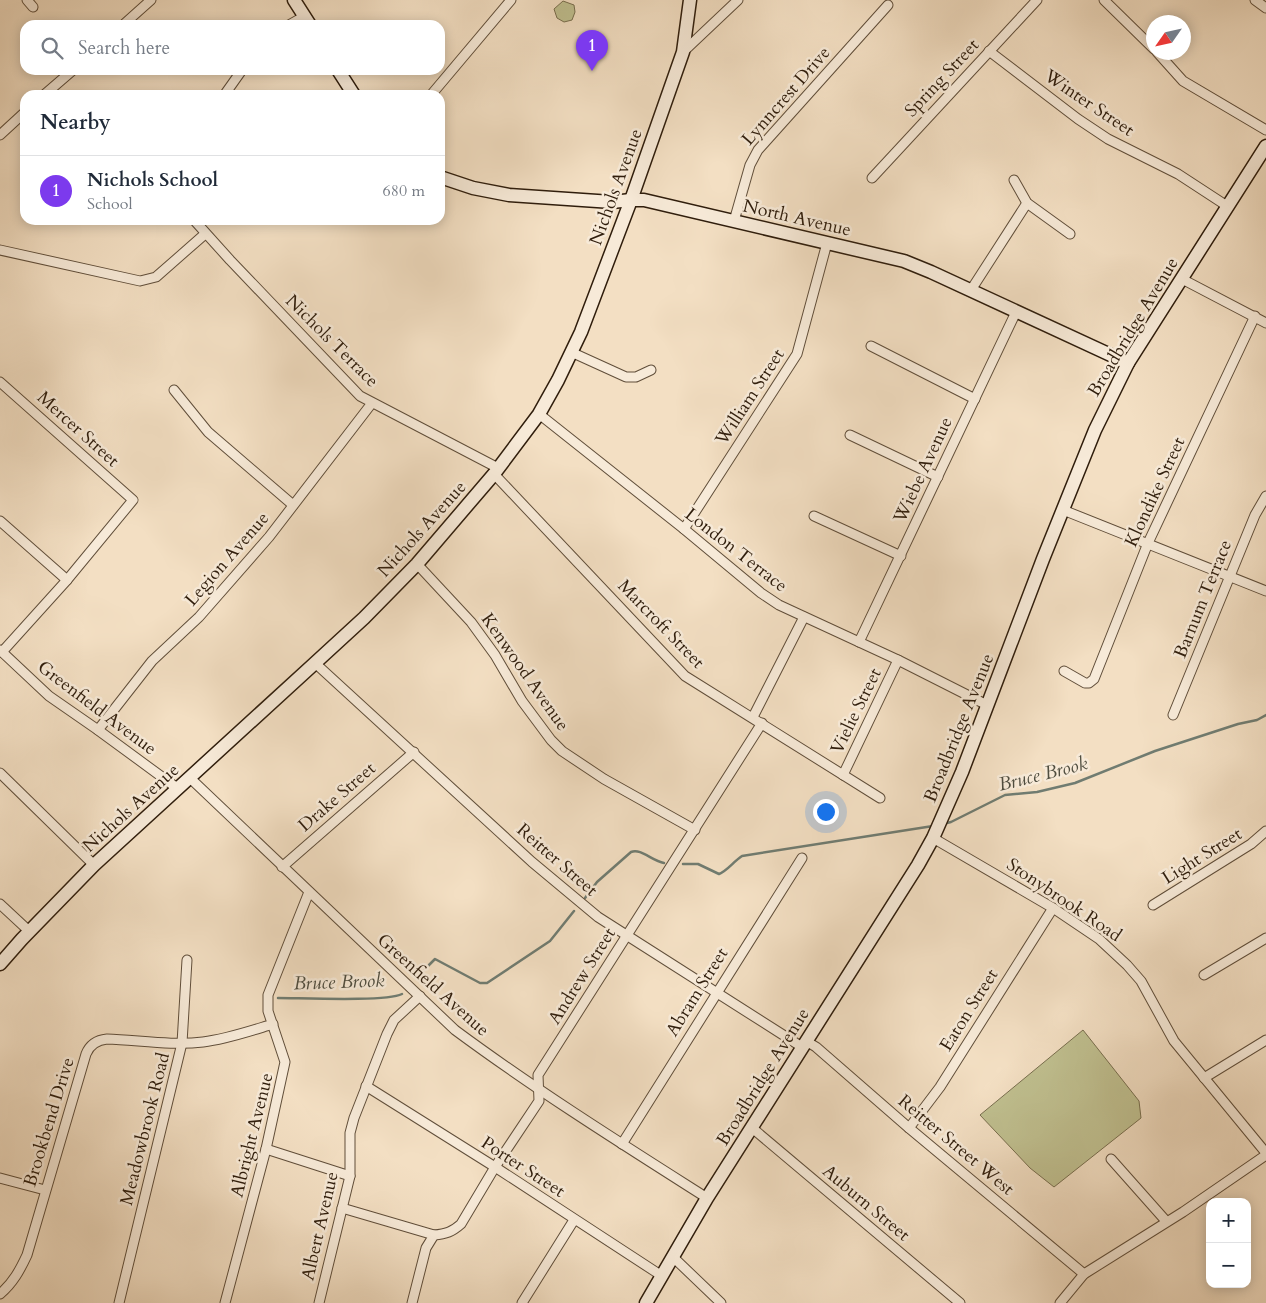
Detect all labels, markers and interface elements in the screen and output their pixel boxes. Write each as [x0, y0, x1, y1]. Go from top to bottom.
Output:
north arrow [1146, 15, 1191, 60]
search box [20, 20, 445, 75]
pin: 1 [576, 30, 608, 71]
street label: Spring Street [899, 33, 985, 123]
icon: search [38, 34, 66, 62]
text: Search here [78, 35, 170, 61]
street label: Lynncrest Drive [736, 41, 836, 151]
street label: Winter Street [1038, 63, 1139, 143]
text: Nearby [40, 108, 111, 137]
street label: Nichols Avenue [583, 125, 649, 249]
text: Nichols School [87, 167, 218, 193]
text: 1 [52, 180, 60, 202]
text: 680 m [383, 180, 425, 202]
text: School [87, 193, 132, 215]
street label: North Avenue [740, 193, 854, 243]
street label: Broadbridge Avenue [1082, 253, 1184, 401]
street label: Nichols Terrace [280, 289, 384, 393]
street label: William Street [709, 344, 791, 451]
street label: Mercer Street [31, 385, 125, 473]
street label: Wiebe Avenue [887, 413, 958, 528]
street label: Klondike Street [1119, 433, 1192, 551]
street label: Nichols Avenue [372, 475, 472, 583]
street label: London Terrace [679, 502, 793, 598]
street label: Legion Avenue [179, 507, 275, 611]
street label: Barnum Terrace [1168, 536, 1238, 662]
street label: Marcroft Street [612, 574, 710, 674]
street label: Kenwood Avenue [475, 608, 575, 736]
street label: Broadbridge Avenue [918, 650, 1000, 806]
street label: Greenfield Avenue [32, 655, 162, 761]
street label: Vielie Street [825, 664, 888, 758]
water label: Bruce Brook [996, 750, 1091, 798]
street label: Drake Street [293, 756, 381, 838]
street label: Nichols Avenue [77, 758, 185, 858]
your location [813, 799, 839, 825]
street label: Reitter Street [511, 818, 603, 902]
street label: Light Street [1157, 821, 1247, 890]
street label: Stonybrook Road [1002, 852, 1127, 948]
street label: Andrew Street [542, 923, 622, 1029]
street label: Greenfield Avenue [371, 928, 495, 1042]
street label: Abram Street [660, 943, 734, 1041]
street label: Eaton Street [934, 964, 1004, 1056]
water label: Bruce Brook [293, 967, 386, 997]
street label: Broadbridge Avenue [710, 1003, 816, 1151]
street label: Meadowbrook Road [114, 1050, 176, 1208]
street label: Brookbend Drive [17, 1054, 81, 1190]
street label: Albright Avenue [224, 1070, 280, 1200]
street label: Reitter Street West [893, 1089, 1020, 1201]
street label: Porter Street [476, 1131, 570, 1204]
street label: Auburn Street [817, 1159, 915, 1247]
street label: Albert Avenue [295, 1169, 345, 1283]
map controls [1206, 1198, 1251, 1288]
button: + [1206, 1198, 1251, 1243]
button: − [1206, 1243, 1251, 1288]

